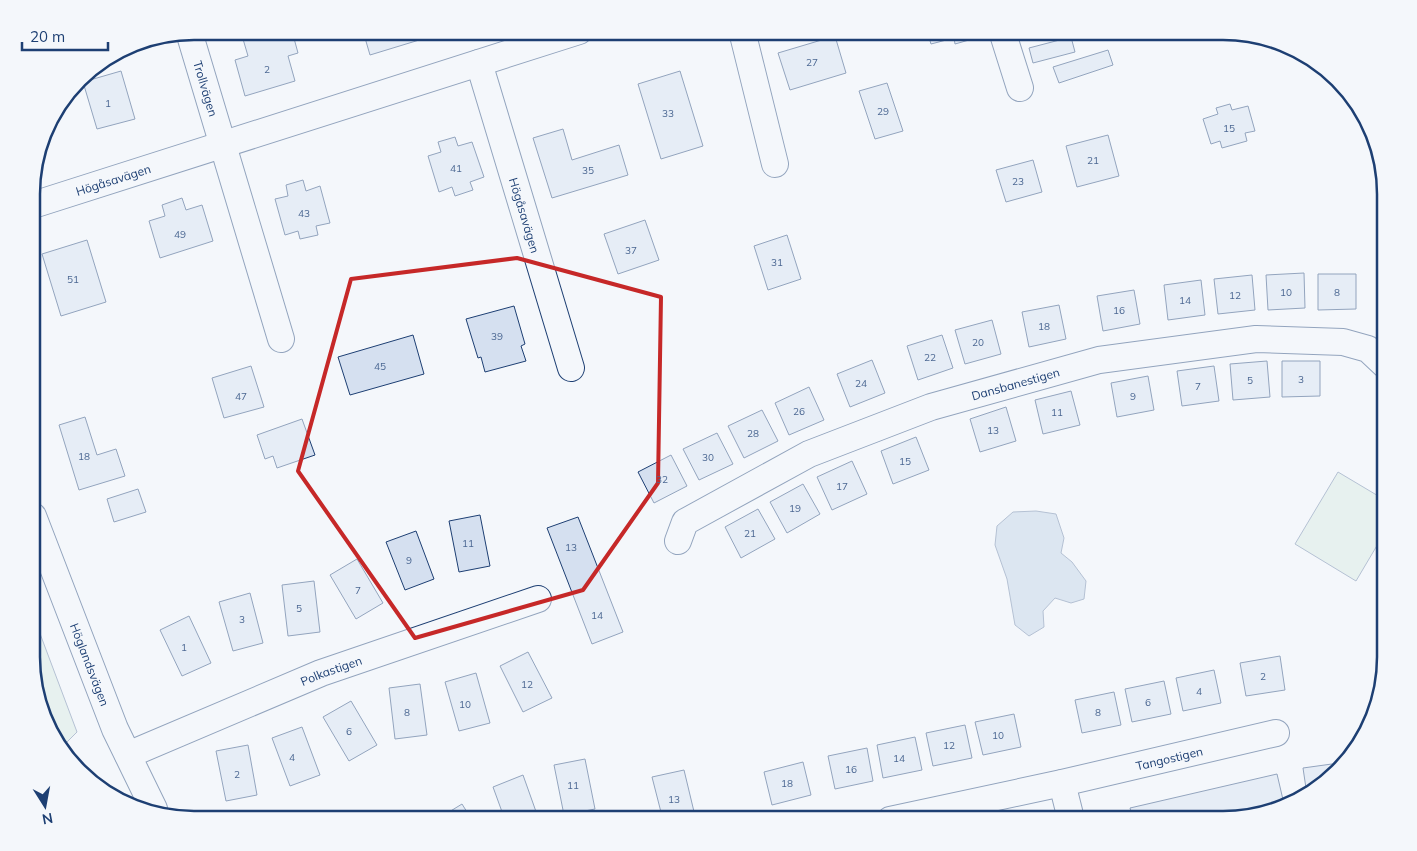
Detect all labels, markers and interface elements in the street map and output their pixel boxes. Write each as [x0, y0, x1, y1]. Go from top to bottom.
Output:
scale bar [22, 20, 109, 52]
text: 20 m [30, 27, 65, 46]
house number: 27 [806, 56, 818, 69]
street label: Trollvägen [190, 59, 221, 118]
house number: 2 [264, 63, 270, 76]
house number: 1 [105, 97, 111, 110]
house number: 29 [877, 105, 889, 118]
house number: 33 [662, 107, 674, 120]
house number: 15 [1223, 122, 1235, 135]
house number: 21 [1087, 154, 1099, 167]
street label: Högåsavägen [74, 161, 152, 198]
house number: 41 [450, 162, 462, 175]
house number: 35 [582, 164, 594, 177]
house number: 23 [1012, 175, 1024, 188]
street label: Högåsavägen [506, 176, 543, 255]
house number: 43 [298, 207, 310, 220]
house number: 49 [174, 228, 186, 241]
house number: 37 [625, 244, 637, 257]
house number: 31 [771, 256, 783, 269]
house number: 51 [67, 273, 79, 286]
house number: 10 [1280, 286, 1292, 299]
house number: 8 [1334, 286, 1340, 299]
house number: 12 [1229, 289, 1241, 302]
house number: 14 [1179, 294, 1191, 307]
house number: 16 [1113, 304, 1125, 317]
house number: 18 [1038, 320, 1050, 333]
house number: 39 [491, 330, 503, 343]
house number: 20 [972, 336, 984, 349]
house number: 22 [924, 351, 936, 364]
house number: 45 [374, 360, 386, 373]
street label: Dansbanestigen [970, 364, 1061, 403]
house number: 3 [1298, 373, 1304, 386]
house number: 5 [1247, 374, 1253, 387]
house number: 24 [855, 377, 867, 390]
house number: 7 [1195, 380, 1201, 393]
house number: 47 [235, 390, 247, 403]
house number: 9 [1130, 390, 1136, 403]
house number: 26 [793, 405, 805, 418]
house number: 11 [1051, 406, 1063, 419]
house number: 13 [987, 424, 999, 437]
house number: 28 [747, 427, 759, 440]
house number: 18 [78, 450, 90, 463]
house number: 30 [702, 451, 714, 464]
house number: 15 [899, 455, 911, 468]
house number: 32 [656, 473, 668, 486]
house number: 17 [836, 480, 848, 493]
house number: 19 [789, 502, 801, 515]
house number: 21 [744, 527, 756, 540]
house number: 11 [462, 537, 474, 550]
house number: 13 [565, 541, 577, 554]
house number: 9 [406, 554, 412, 567]
house number: 7 [355, 584, 361, 597]
house number: 5 [296, 602, 302, 615]
house number: 14 [591, 609, 603, 622]
house number: 3 [239, 613, 245, 626]
street label: Höglandsvägen [67, 621, 113, 708]
house number: 1 [181, 641, 187, 654]
street label: Polkastigen [298, 652, 364, 688]
house number: 2 [1260, 670, 1266, 683]
house number: 12 [521, 678, 533, 691]
house number: 4 [1196, 685, 1202, 698]
house number: 6 [1145, 696, 1151, 709]
house number: 10 [459, 698, 471, 711]
house number: 8 [404, 706, 410, 719]
house number: 8 [1095, 706, 1101, 719]
house number: 6 [346, 725, 352, 738]
house number: 10 [992, 729, 1004, 742]
house number: 12 [943, 739, 955, 752]
street label: Tangostigen [1134, 743, 1204, 773]
house number: 4 [289, 751, 295, 764]
house number: 14 [893, 752, 905, 765]
house number: 16 [845, 763, 857, 776]
house number: 2 [234, 768, 240, 781]
house number: 18 [781, 777, 793, 790]
house number: 11 [567, 779, 579, 792]
north arrow [20, 781, 70, 831]
house number: 13 [668, 793, 680, 806]
text: N [41, 809, 54, 829]

